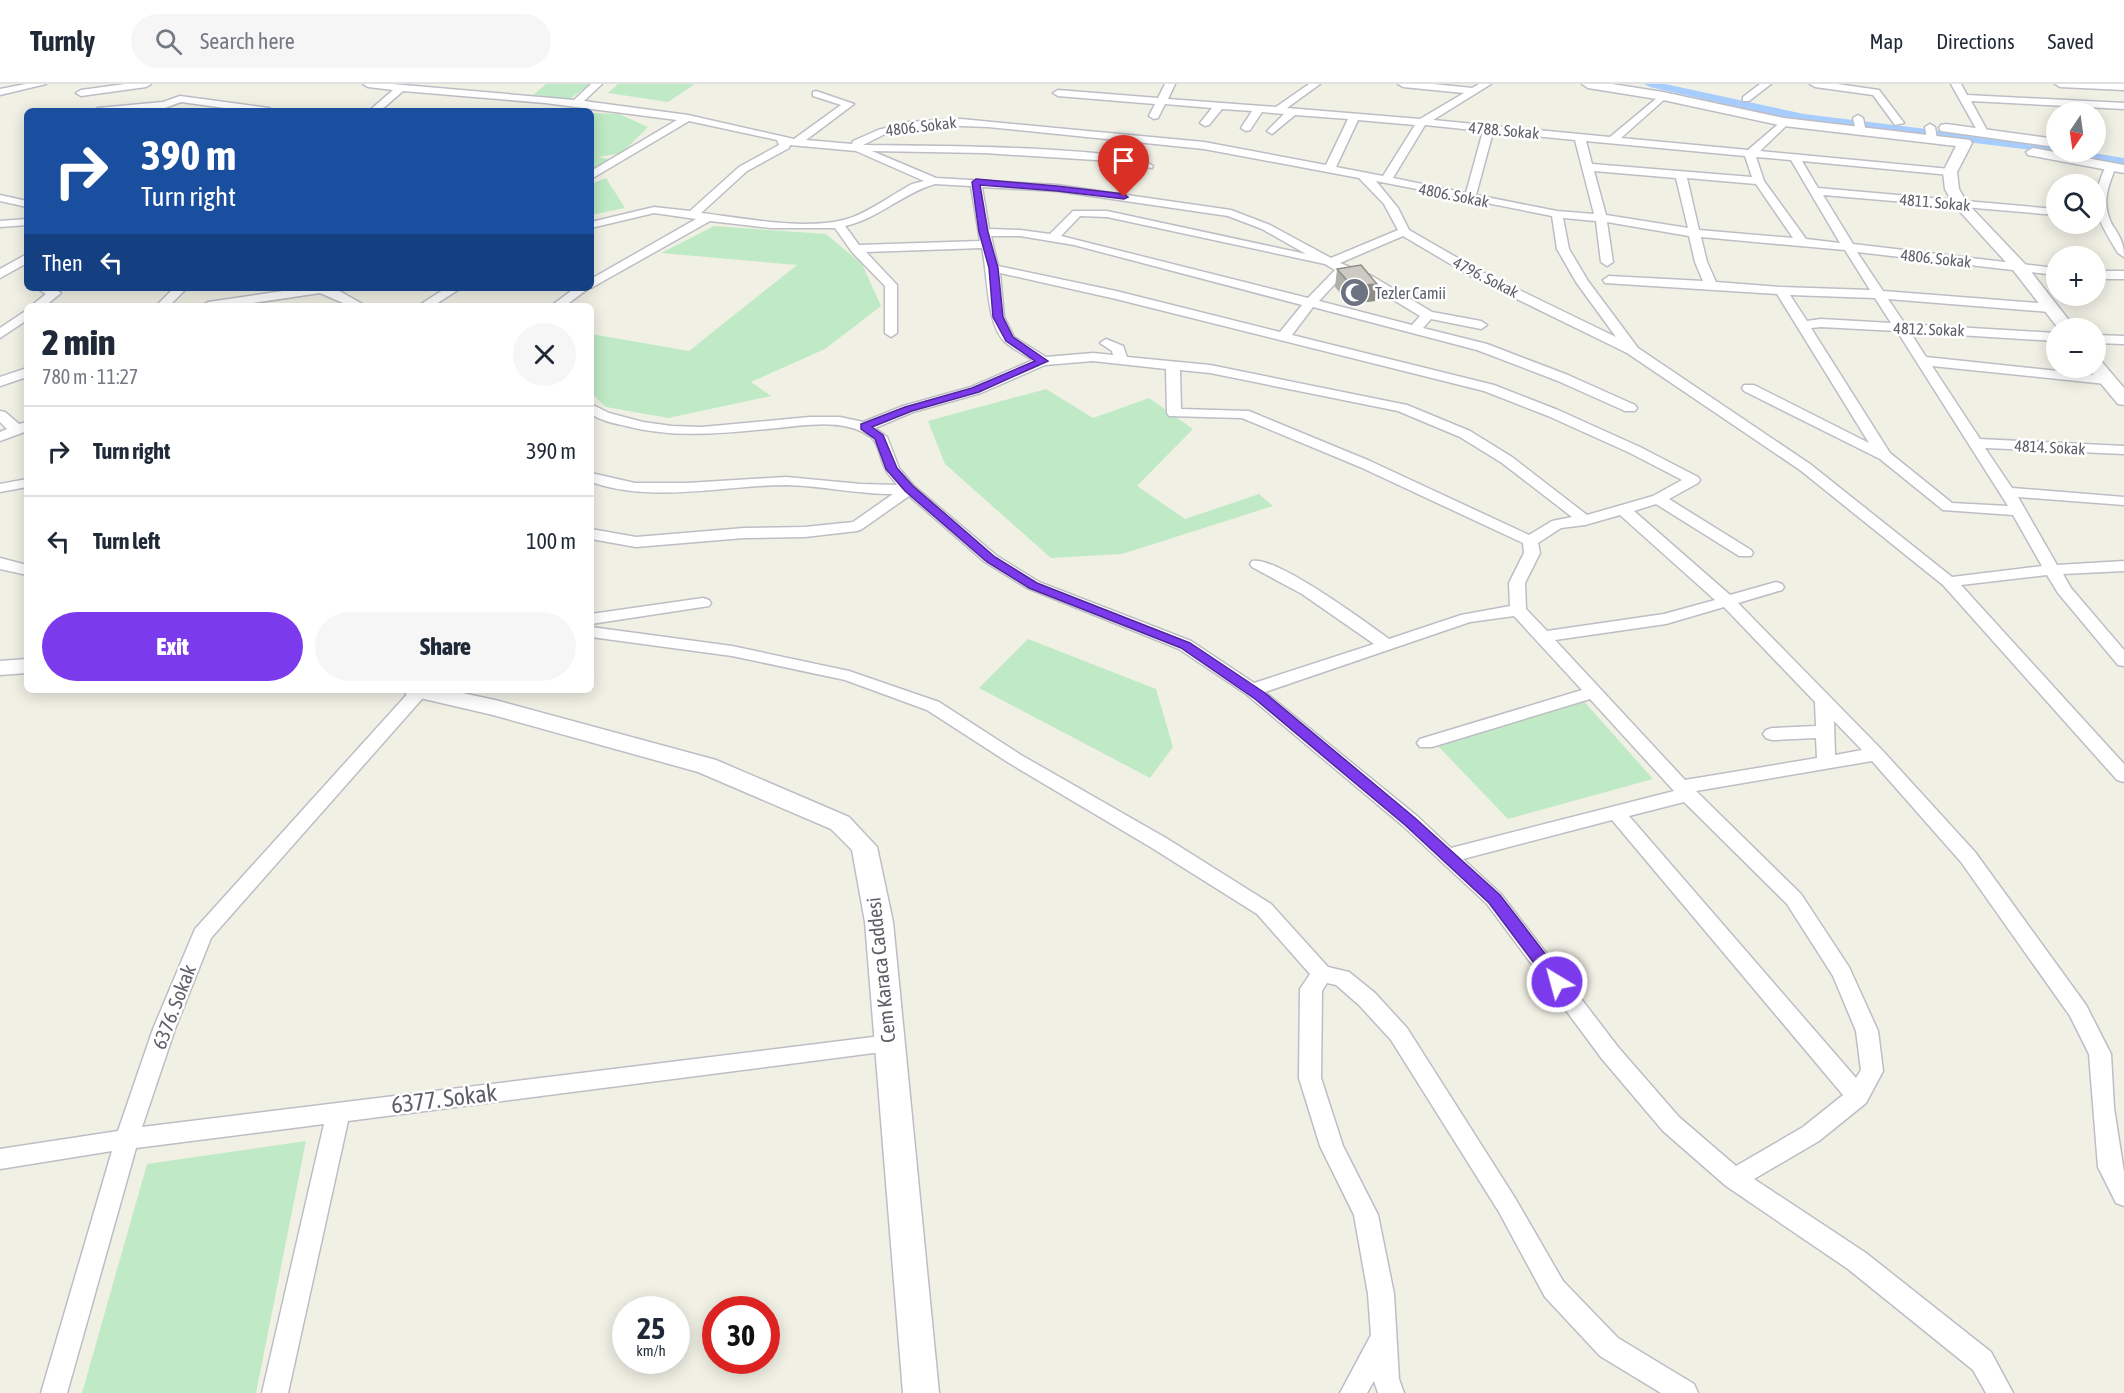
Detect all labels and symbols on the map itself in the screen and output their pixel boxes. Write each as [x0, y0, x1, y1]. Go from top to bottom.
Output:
north arrow [2046, 102, 2106, 162]
street label: 4806. Sokak [885, 113, 957, 139]
street label: 4788. Sokak [1468, 118, 1540, 142]
pin [1098, 135, 1149, 197]
street label: 4806. Sokak [1417, 179, 1491, 211]
street label: 4811. Sokak [1899, 190, 1971, 214]
street label: 4806. Sokak [1900, 245, 1972, 271]
street label: 4796. Sokak [1450, 253, 1522, 301]
mosque icon: Tezler Camii [1338, 277, 1370, 309]
place label: Tezler Camii [1375, 284, 1446, 302]
street label: 4812. Sokak [1893, 319, 1965, 339]
street label: 4814. Sokak [2014, 436, 2086, 458]
street label: Cem Karaca Caddesi [861, 896, 900, 1044]
position arrow [1525, 950, 1589, 1014]
street label: 6376. Sokak [147, 961, 200, 1052]
street label: 6377. Sokak [390, 1079, 499, 1118]
speed limit sign: 30 [702, 1296, 780, 1374]

